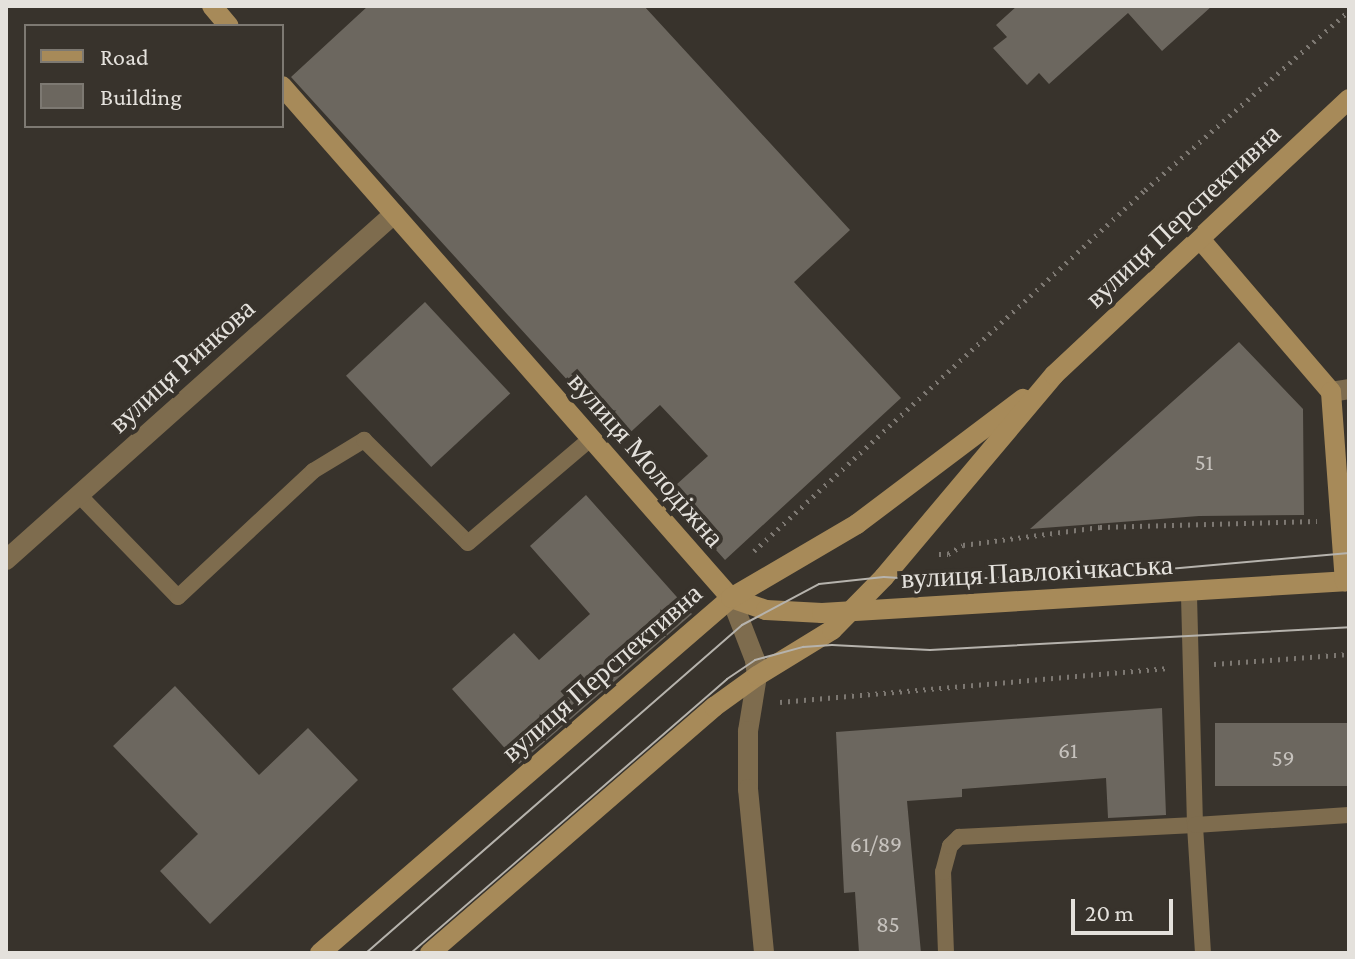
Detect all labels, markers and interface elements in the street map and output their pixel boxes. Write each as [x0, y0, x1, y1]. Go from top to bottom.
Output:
legend [24, 24, 284, 128]
text: Road [100, 43, 149, 70]
text: Building [100, 83, 182, 110]
street label: вулиця Перспективна [1078, 117, 1288, 315]
street label: вулиця Ринкова [102, 292, 262, 440]
street label: вулиця Молодіжна [561, 366, 731, 554]
house number: 51 [1194, 448, 1214, 476]
street label: вулиця Павлокічкаська [900, 548, 1174, 596]
street label: вулиця Перспективна [495, 577, 709, 769]
house number: 61 [1058, 736, 1078, 764]
house number: 59 [1271, 744, 1295, 772]
house number: 61/89 [850, 830, 902, 858]
scale bar [1075, 883, 1177, 933]
text: 20 m [1085, 899, 1134, 926]
house number: 85 [876, 910, 900, 938]

